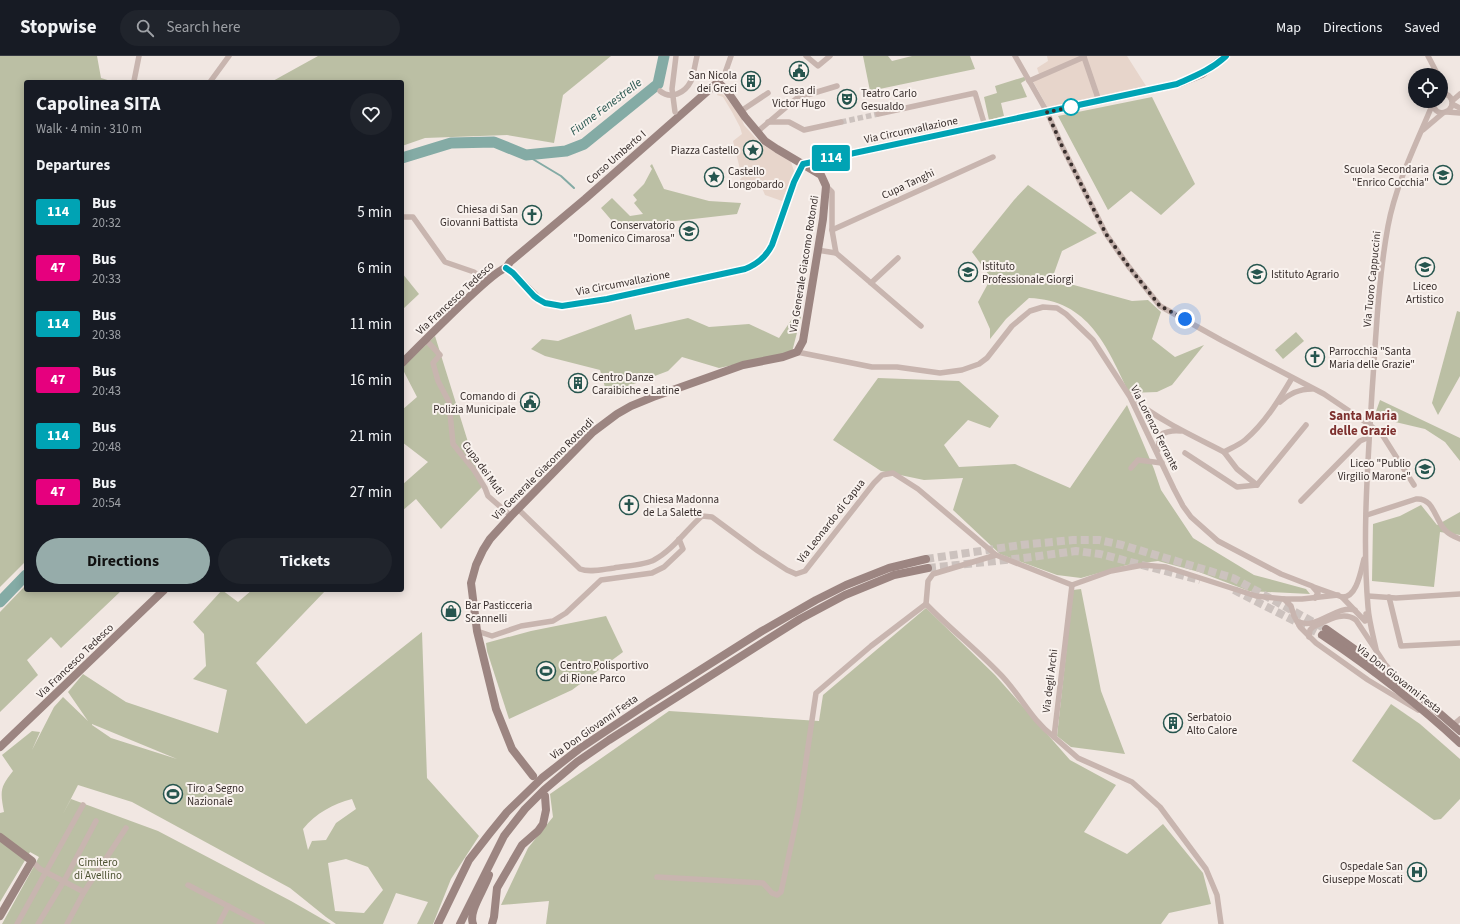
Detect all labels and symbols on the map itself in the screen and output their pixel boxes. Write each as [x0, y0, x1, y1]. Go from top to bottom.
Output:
public building icon: Casa di Victor Hugo [788, 60, 810, 82]
place label: San Nicola dei Greci [688, 68, 737, 96]
building icon: San Nicola dei Greci [740, 70, 762, 92]
water label: Fiume Fenestrelle [567, 74, 646, 140]
place label: Casa di Victor Hugo [772, 83, 826, 111]
place label: Teatro Carlo Gesualdo [861, 86, 917, 114]
theatre icon: Teatro Carlo Gesualdo [836, 88, 858, 110]
unlabelled marker [1062, 98, 1080, 116]
street label: Via Circumvallazione [863, 113, 960, 147]
street label: Corso Umberto I [583, 127, 649, 187]
place icon: Piazza Castello [742, 139, 764, 161]
place label: Piazza Castello [671, 143, 739, 158]
line badge: 114 [808, 145, 854, 171]
place label: Scuola Secondaria "Enrico Cocchia" [1344, 162, 1429, 190]
place label: Castello Longobardo [728, 164, 784, 192]
school or university icon: Scuola Secondaria "Enrico Cocchia" [1432, 164, 1454, 186]
street label: Cupa Tanghi [879, 165, 937, 203]
place icon: Castello Longobardo [703, 166, 725, 188]
street label: Via Generale Giacomo Rotondi [786, 194, 822, 334]
place label: Chiesa di San Giovanni Battista [440, 202, 518, 230]
church icon: Chiesa di San Giovanni Battista [521, 204, 543, 226]
place label: Conservatorio "Domenico Cimarosa" [573, 218, 675, 246]
school or university icon: Conservatorio "Domenico Cimarosa" [678, 220, 700, 242]
street label: Via Tuoro Cappuccini [1359, 230, 1385, 328]
school or university icon: Liceo Artistico [1414, 256, 1436, 278]
street label: Via Francesco Tedesco [413, 258, 497, 338]
place label: Istituto Professionale Giorgi [982, 259, 1074, 287]
school or university icon: Istituto Professionale Giorgi [957, 261, 979, 283]
school or university icon: Istituto Agrario [1246, 263, 1268, 285]
street label: Via Circumvallazione [575, 266, 672, 299]
place label: Istituto Agrario [1271, 267, 1339, 282]
place label: Liceo Artistico [1406, 279, 1444, 307]
your location [1175, 309, 1195, 329]
place label: Parrocchia "Santa Maria delle Grazie" [1329, 344, 1415, 372]
church icon: Parrocchia "Santa Maria delle Grazie" [1304, 346, 1326, 368]
place label: Centro Danze Caraibiche e Latine [592, 370, 680, 398]
building icon: Centro Danze Caraibiche e Latine [567, 372, 589, 394]
street label: Via Lorenzo Ferrante [1127, 383, 1183, 474]
place label: Comando di Polizia Municipale [433, 389, 517, 417]
public building icon: Comando di Polizia Municipale [519, 391, 541, 413]
district label: Santa Maria delle Grazie [1329, 407, 1397, 440]
street label: Via Generale Giacomo Rotondi [489, 415, 597, 523]
street label: Cupa dei Muti [458, 438, 508, 498]
place label: Liceo "Publio Virgilio Marone" [1338, 456, 1411, 484]
school or university icon: Liceo "Publio Virgilio Marone" [1414, 458, 1436, 480]
street label: Via Leonardo di Capua [793, 476, 869, 566]
place label: Chiesa Madonna de La Salette [643, 492, 719, 520]
church icon: Chiesa Madonna de La Salette [618, 494, 640, 516]
place label: Bar Pasticceria Scannelli [465, 598, 532, 626]
shop icon: Bar Pasticceria Scannelli [440, 600, 462, 622]
street label: Via Francesco Tedesco [33, 620, 117, 702]
street label: Via Don Giovanni Festa [1353, 641, 1445, 717]
street label: Via degli Archi [1039, 648, 1061, 714]
place label: Centro Polisportivo di Rione Parco [560, 658, 649, 686]
sports icon: Centro Polisportivo di Rione Parco [535, 660, 557, 682]
street label: Via Don Giovanni Festa [547, 691, 641, 763]
place label: Serbatoio Alto Calore [1187, 710, 1238, 738]
building icon: Serbatoio Alto Calore [1162, 712, 1184, 734]
place label: Tiro a Segno Nazionale [187, 781, 244, 809]
sports icon: Tiro a Segno Nazionale [162, 783, 184, 805]
park label: Cimitero di Avellino [74, 855, 122, 883]
place label: Ospedale San Giuseppe Moscati [1322, 859, 1403, 887]
hospital icon: Ospedale San Giuseppe Moscati [1406, 861, 1428, 883]

